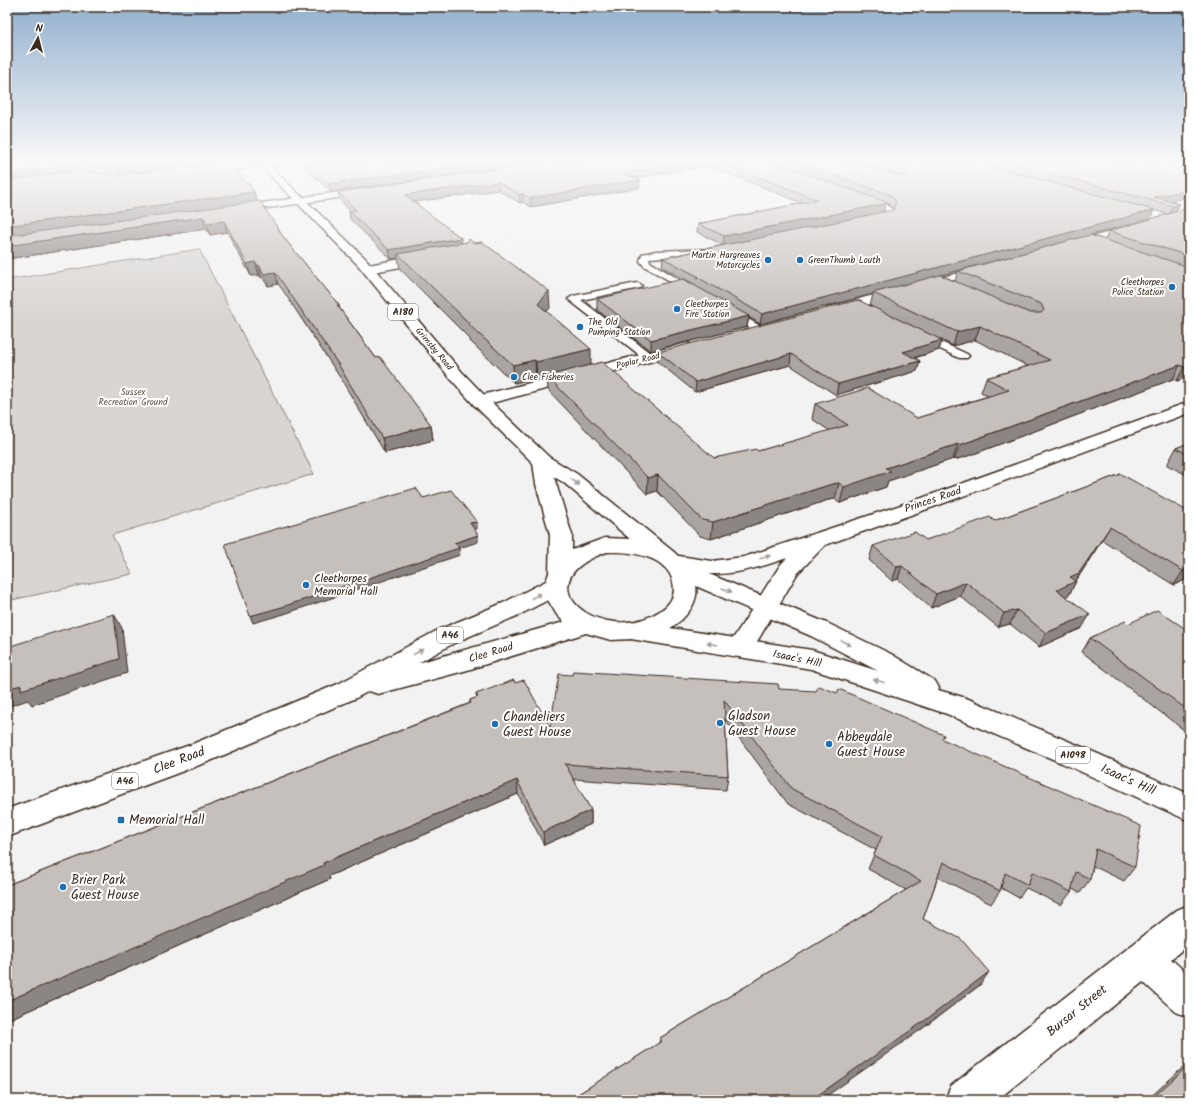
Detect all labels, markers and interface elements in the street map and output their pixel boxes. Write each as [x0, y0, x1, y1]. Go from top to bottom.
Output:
north arrow [18, 18, 58, 58]
text: N [35, 20, 44, 38]
place label: Martin Hargreaves Motorcycles [691, 248, 760, 273]
place label: GreenThumb Louth [808, 253, 881, 268]
marker: Martin Hargreaves Motorcycles [763, 255, 773, 265]
marker: GreenThumb Louth [795, 255, 805, 265]
place label: Cleethorpes Police Station [1112, 275, 1164, 300]
marker: Cleethorpes Police Station [1167, 282, 1177, 292]
place label: Cleethorpes Fire Station [685, 297, 730, 322]
road number: A180 [388, 304, 418, 320]
marker: Cleethorpes Fire Station [672, 304, 682, 314]
place label: The Old Pumping Station [588, 315, 651, 340]
marker: The Old Pumping Station [575, 322, 585, 332]
street label: Grimsby Road [411, 324, 457, 374]
street label: Poplar Road [615, 348, 662, 374]
place label: Clee Fisheries [522, 370, 574, 385]
marker: Clee Fisheries [509, 372, 519, 382]
park label: Sussex Recreation Ground [99, 385, 168, 410]
one-way arrow [569, 478, 580, 487]
street label: Princes Road [902, 482, 964, 518]
one-way arrow [760, 554, 772, 560]
place label: Cleethorpes Memorial Hall [314, 570, 378, 601]
marker: Cleethorpes Memorial Hall [301, 580, 311, 590]
one-way arrow [721, 587, 732, 593]
one-way arrow [530, 593, 541, 599]
road number: A46 [437, 627, 463, 643]
street label: Clee Road [467, 638, 516, 668]
one-way arrow [840, 640, 851, 646]
one-way arrow [706, 641, 718, 647]
street label: Isaac's Hill [771, 645, 823, 673]
one-way arrow [412, 648, 424, 655]
one-way arrow [873, 678, 885, 684]
place label: Gladson Guest House [728, 706, 796, 742]
place label: Chandeliers Guest House [503, 707, 571, 743]
marker: Gladson Guest House [715, 718, 725, 728]
marker: Chandeliers Guest House [490, 719, 500, 729]
place label: Abbeydale Guest House [837, 727, 905, 763]
marker: Abbeydale Guest House [824, 739, 834, 749]
street label: Clee Road [150, 741, 208, 780]
road number: A1098 [1056, 747, 1090, 763]
street label: Isaac's Hill [1097, 759, 1159, 801]
road number: A46 [112, 773, 138, 789]
place label: Memorial Hall [129, 810, 204, 831]
marker: Memorial Hall [116, 815, 126, 825]
place label: Brier Park Guest House [71, 870, 139, 906]
marker: Brier Park Guest House [58, 882, 68, 892]
street label: Bursar Street [1042, 979, 1113, 1042]

